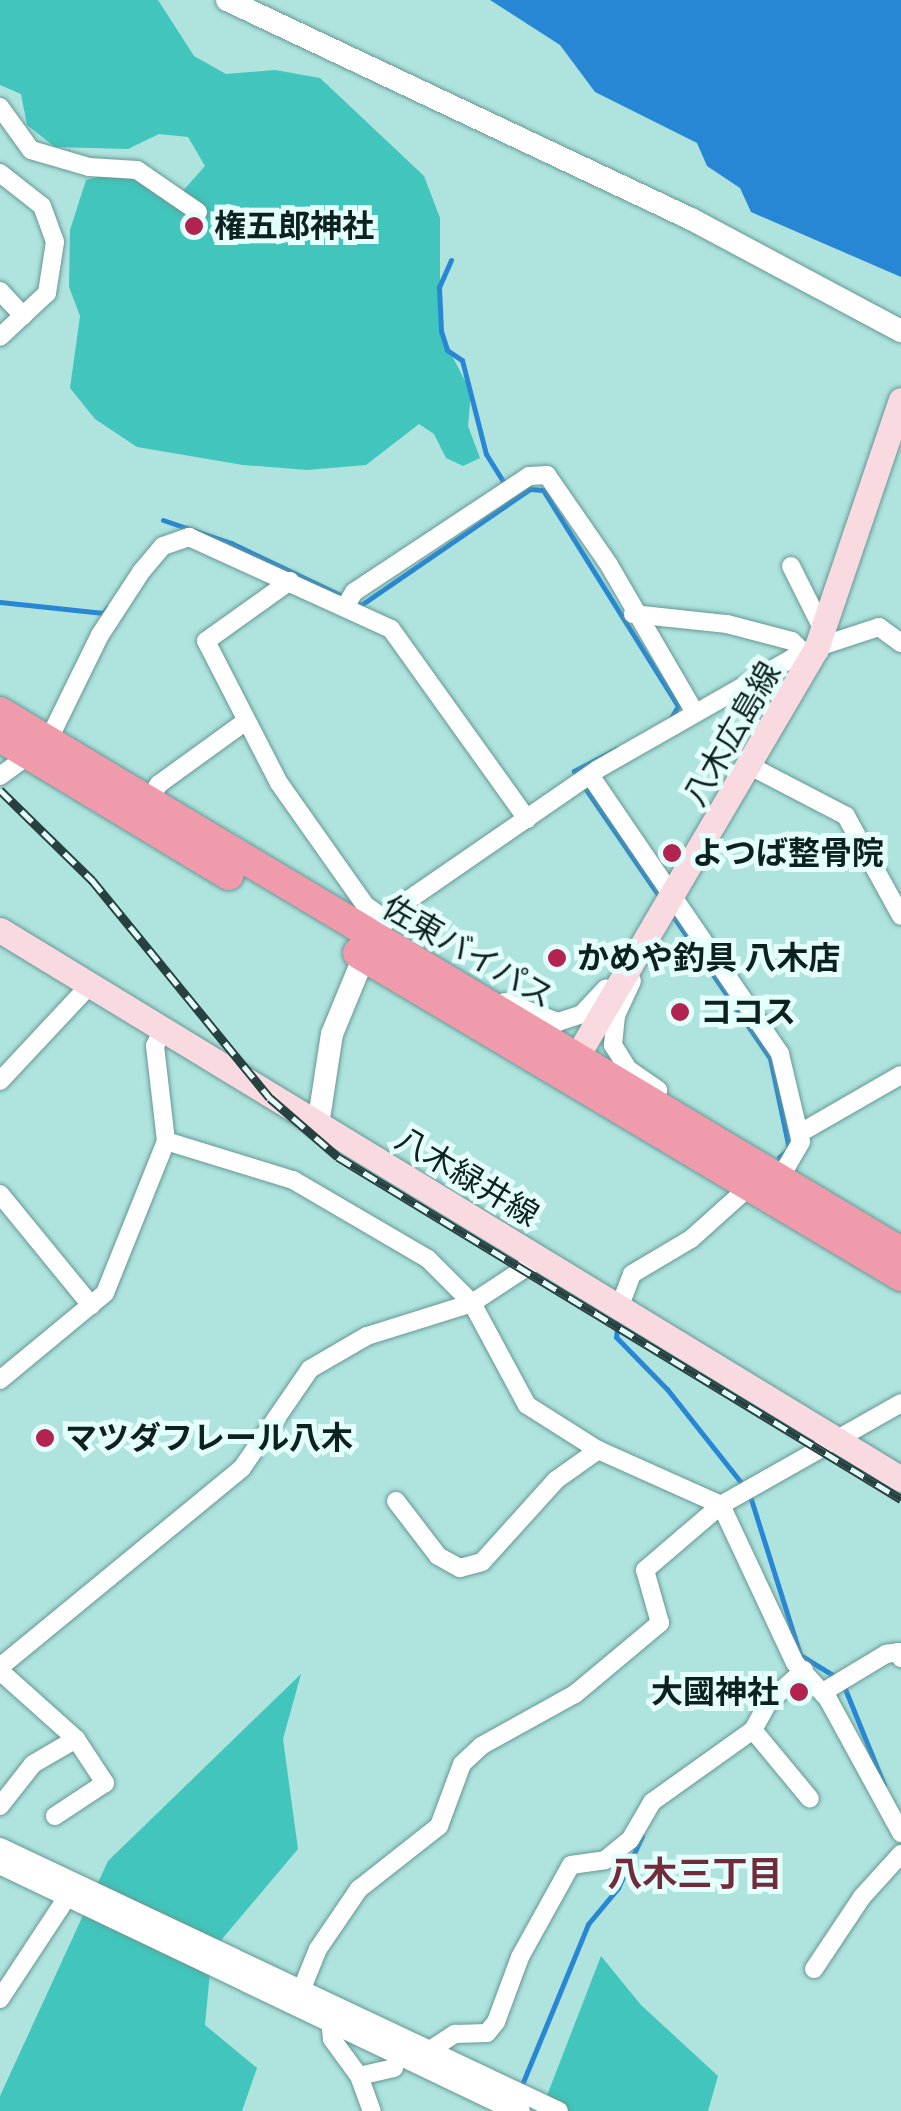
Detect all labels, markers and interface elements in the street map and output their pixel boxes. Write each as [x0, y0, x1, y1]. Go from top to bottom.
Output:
place label: 権五郎神社 [214, 207, 374, 245]
marker: 権五郎神社 [183, 215, 205, 237]
street label: 八木広島線 [675, 655, 789, 813]
place label: よつば整骨院 [692, 834, 884, 872]
marker: よつば整骨院 [661, 842, 683, 864]
street label: 佐東バイパス [375, 887, 561, 1017]
place label: かめや釣具 八木店 [577, 939, 840, 977]
marker: かめや釣具 八木店 [546, 947, 568, 969]
place label: ココス [700, 993, 796, 1031]
marker: ココス [669, 1001, 691, 1023]
street label: 八木緑井線 [389, 1119, 545, 1235]
place label: マツダフレール八木 [65, 1419, 353, 1457]
marker: マツダフレール八木 [34, 1427, 56, 1449]
place label: 大國神社 [651, 1673, 779, 1711]
marker: 大國神社 [788, 1681, 810, 1703]
district label: 八木三丁目 [608, 1854, 782, 1896]

